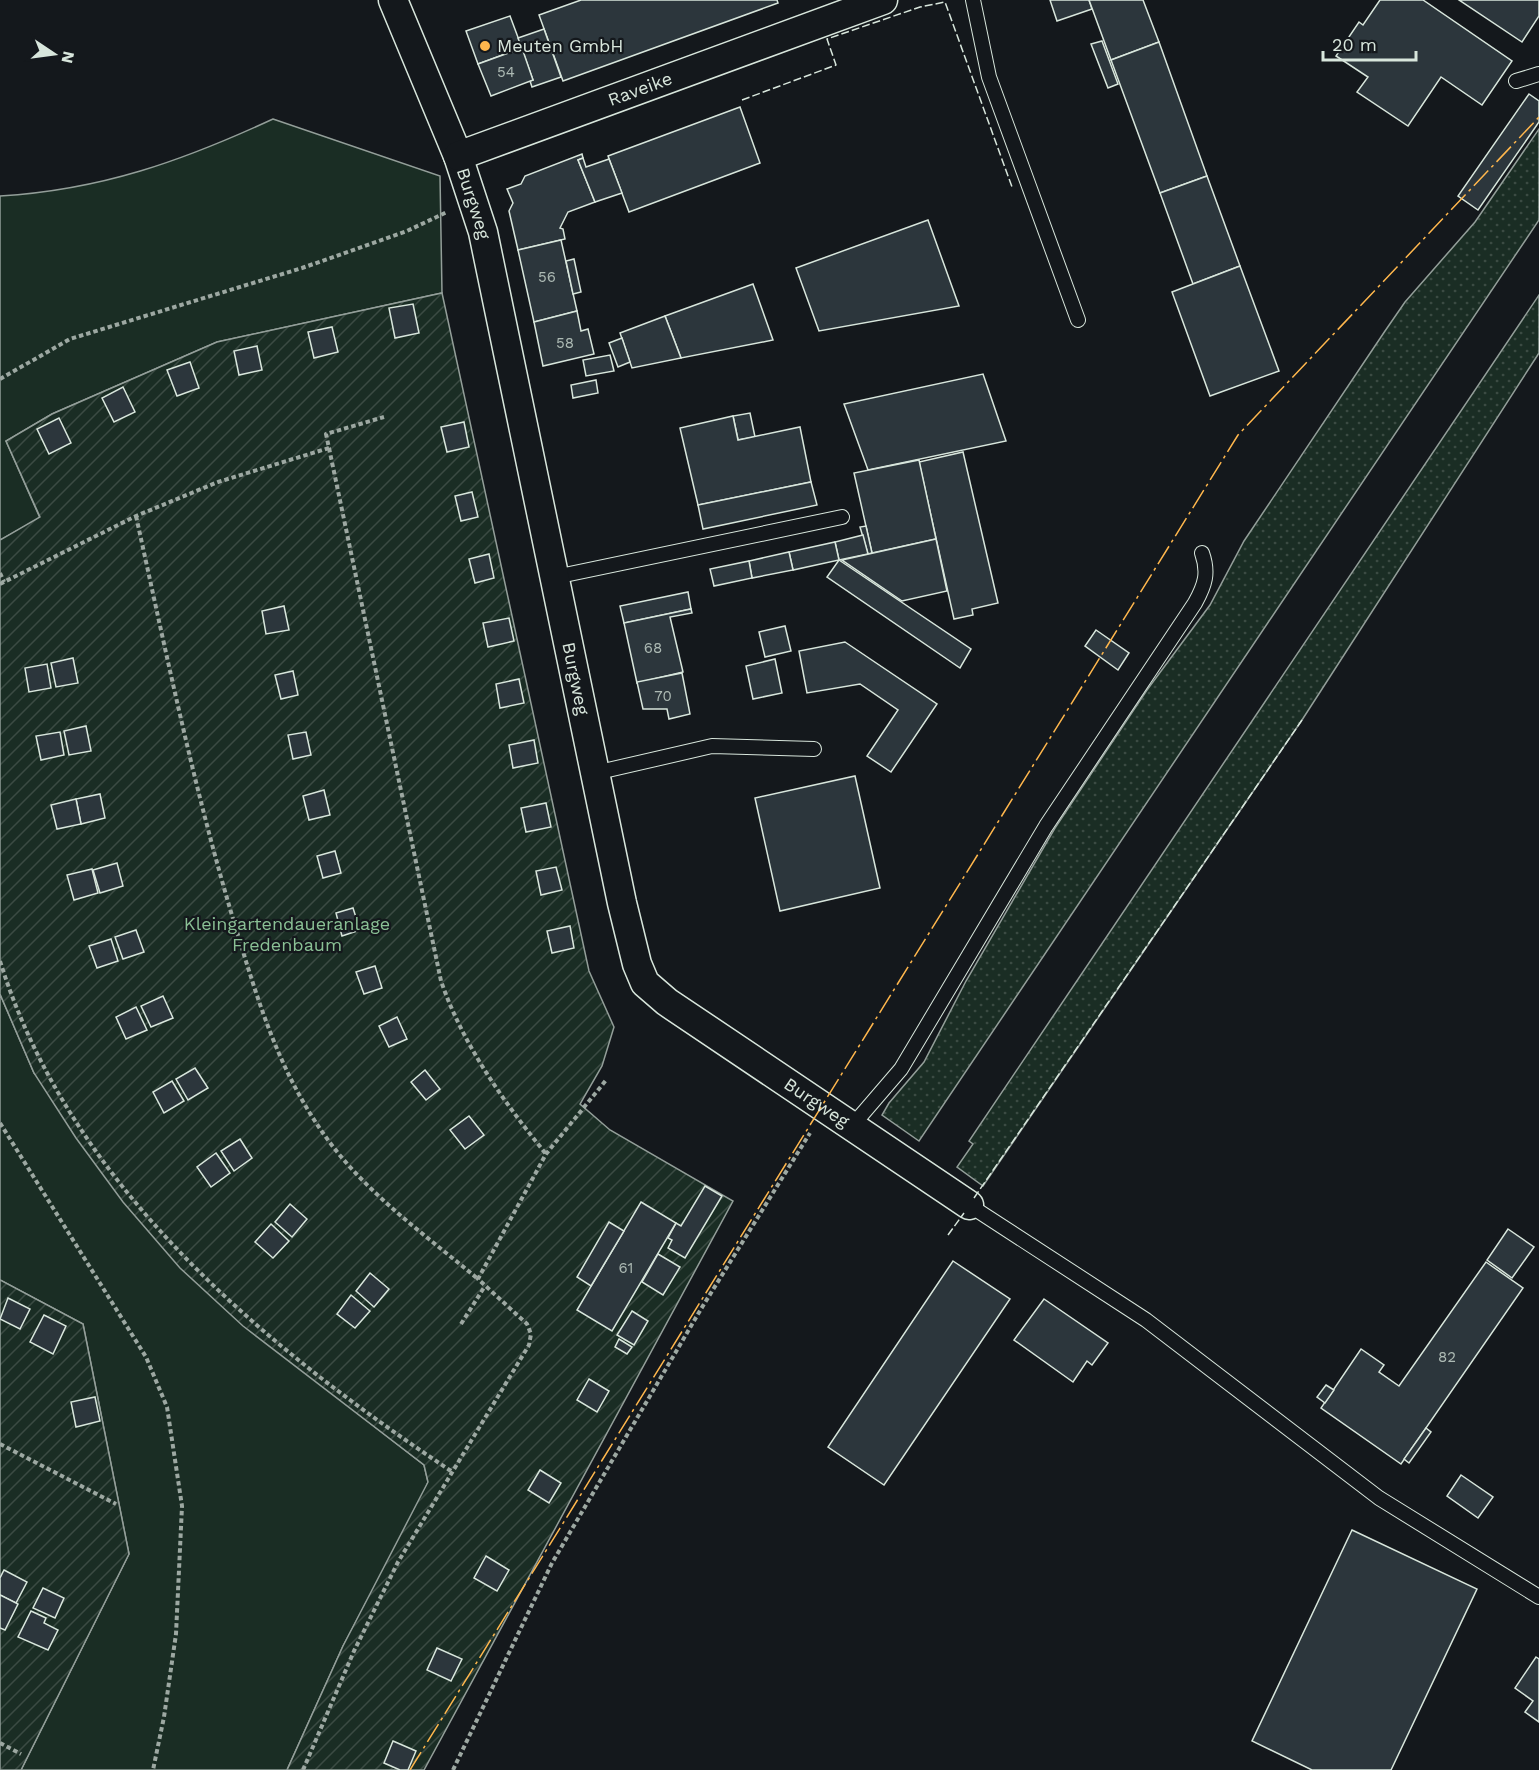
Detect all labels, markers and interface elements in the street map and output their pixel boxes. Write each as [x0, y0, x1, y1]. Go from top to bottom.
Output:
north arrow [24, 24, 84, 84]
scale bar [1323, 24, 1416, 62]
text: 20 m [1332, 34, 1377, 55]
place label: Meuten GmbH [497, 35, 623, 56]
marker: Meuten GmbH [478, 39, 492, 53]
text: N [58, 49, 79, 65]
house number: 54 [497, 63, 515, 81]
street label: Raveike [605, 67, 675, 110]
street label: Burgweg [453, 165, 495, 241]
house number: 56 [538, 268, 556, 286]
house number: 58 [556, 334, 574, 352]
house number: 68 [644, 639, 662, 657]
street label: Burgweg [558, 640, 594, 717]
house number: 70 [654, 687, 672, 705]
park label: Kleingartendaueranlage Fredenbaum [184, 913, 390, 955]
street label: Burgweg [780, 1073, 854, 1132]
house number: 61 [619, 1259, 633, 1277]
house number: 82 [1438, 1348, 1456, 1366]

